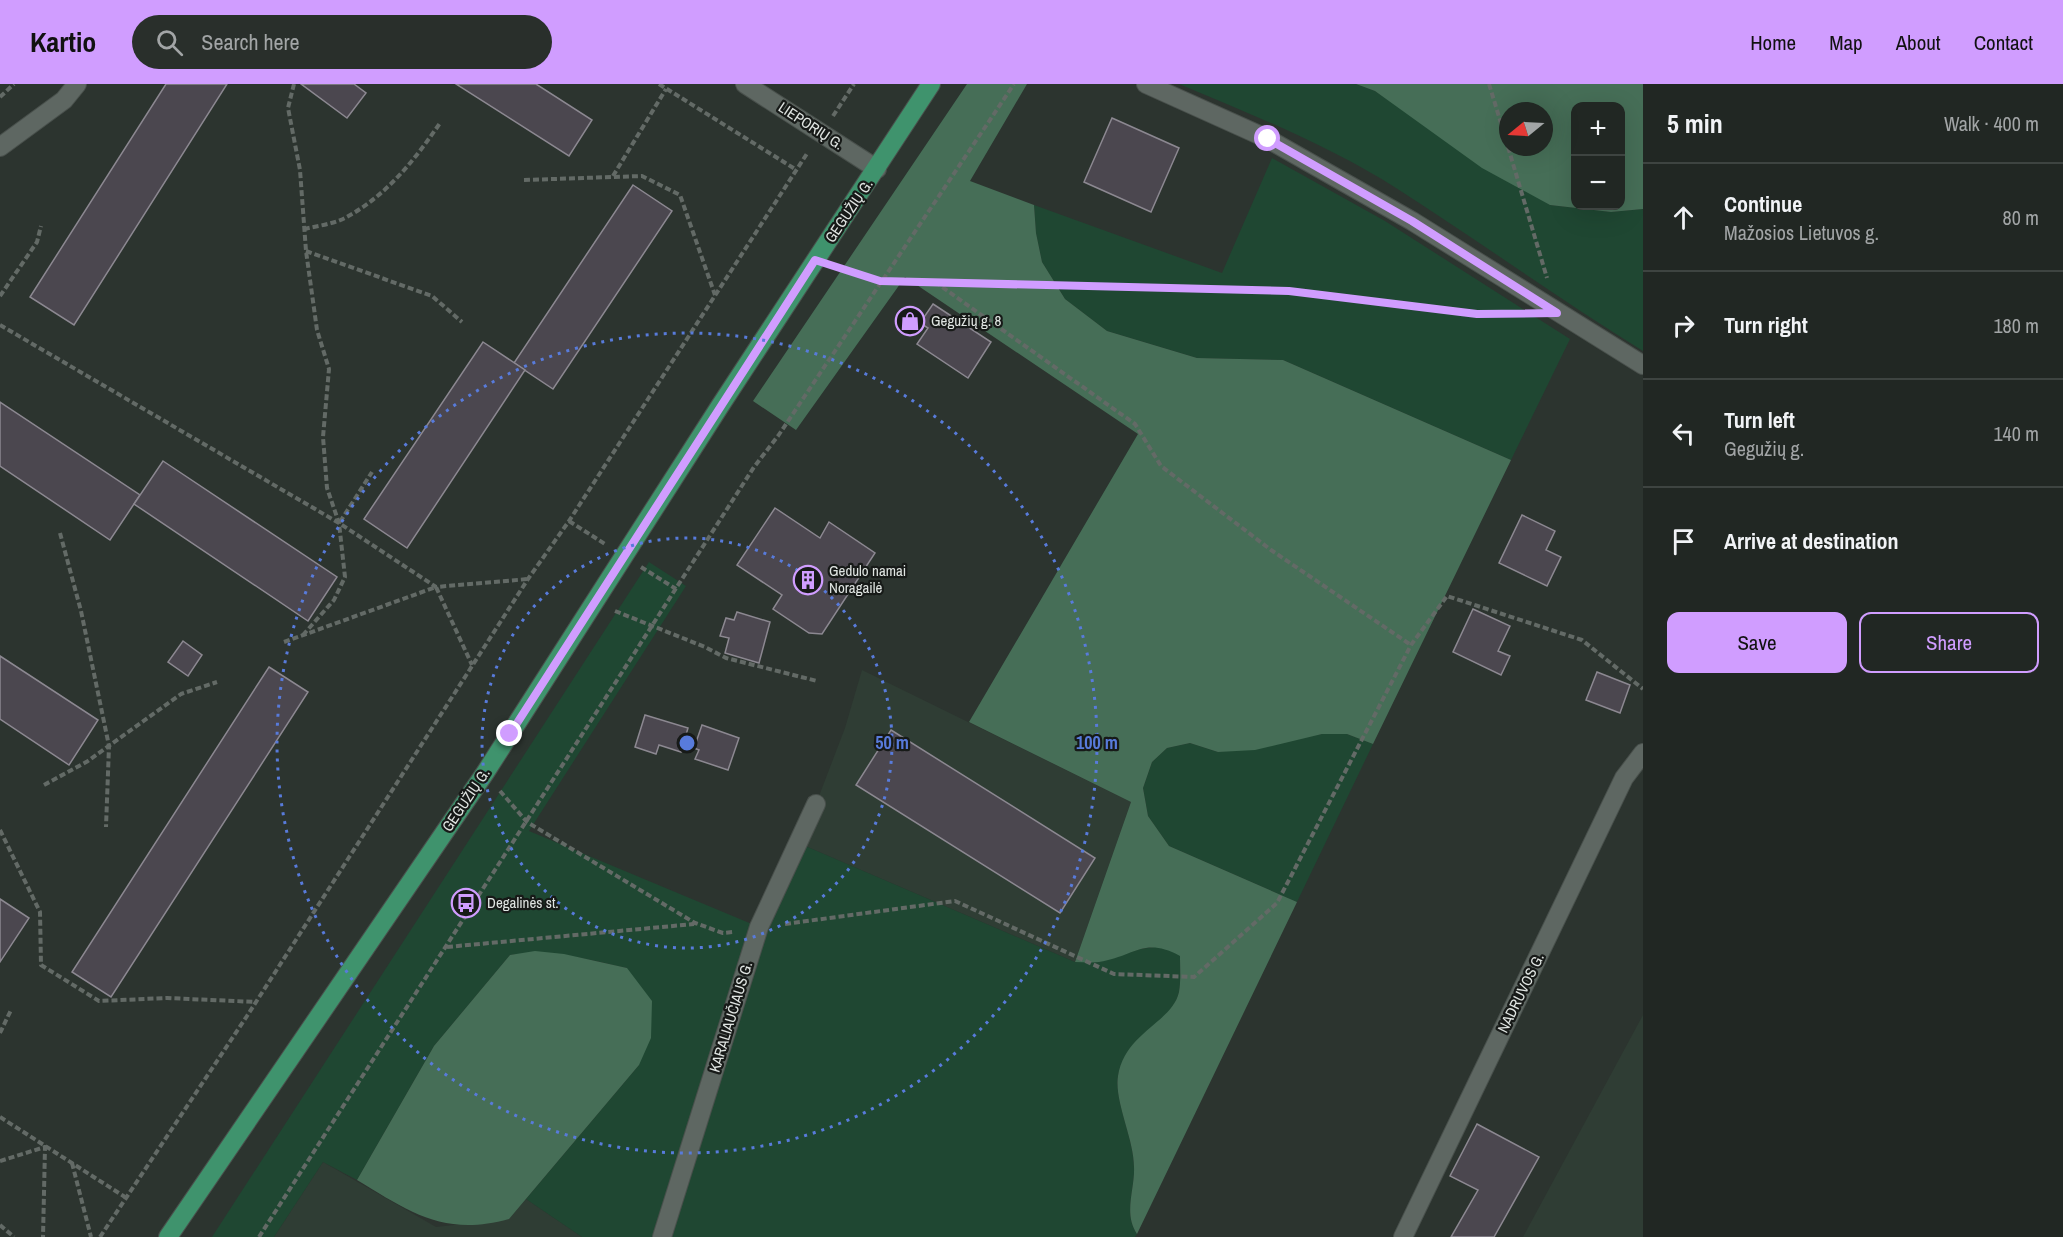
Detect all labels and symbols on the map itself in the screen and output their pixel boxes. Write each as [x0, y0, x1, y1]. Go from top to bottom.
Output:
street label: LIEPORIŲ G. [775, 97, 848, 154]
north arrow [1499, 102, 1553, 156]
route start [1254, 125, 1280, 151]
street label: GEGUŽIŲ G. [820, 175, 878, 247]
shop icon: Gegužių g. 8 [894, 305, 926, 337]
place label: Gegužių g. 8 [931, 310, 1002, 331]
place label: Gedulo namai Noragailė [829, 560, 906, 598]
building icon: Gedulo namai Noragailė [792, 564, 824, 596]
route end [496, 720, 522, 746]
text: 50 m [875, 730, 909, 755]
text: 100 m [1076, 730, 1118, 755]
centre of rings [677, 733, 697, 753]
street label: GEGUŽIŲ G. [437, 764, 495, 836]
bus stop icon: Degalinės st. [450, 887, 482, 919]
place label: Degalinės st. [487, 892, 559, 913]
street label: NADRUVOS G. [1492, 949, 1549, 1036]
street label: KARALIAUČIAUS G. [704, 959, 757, 1075]

